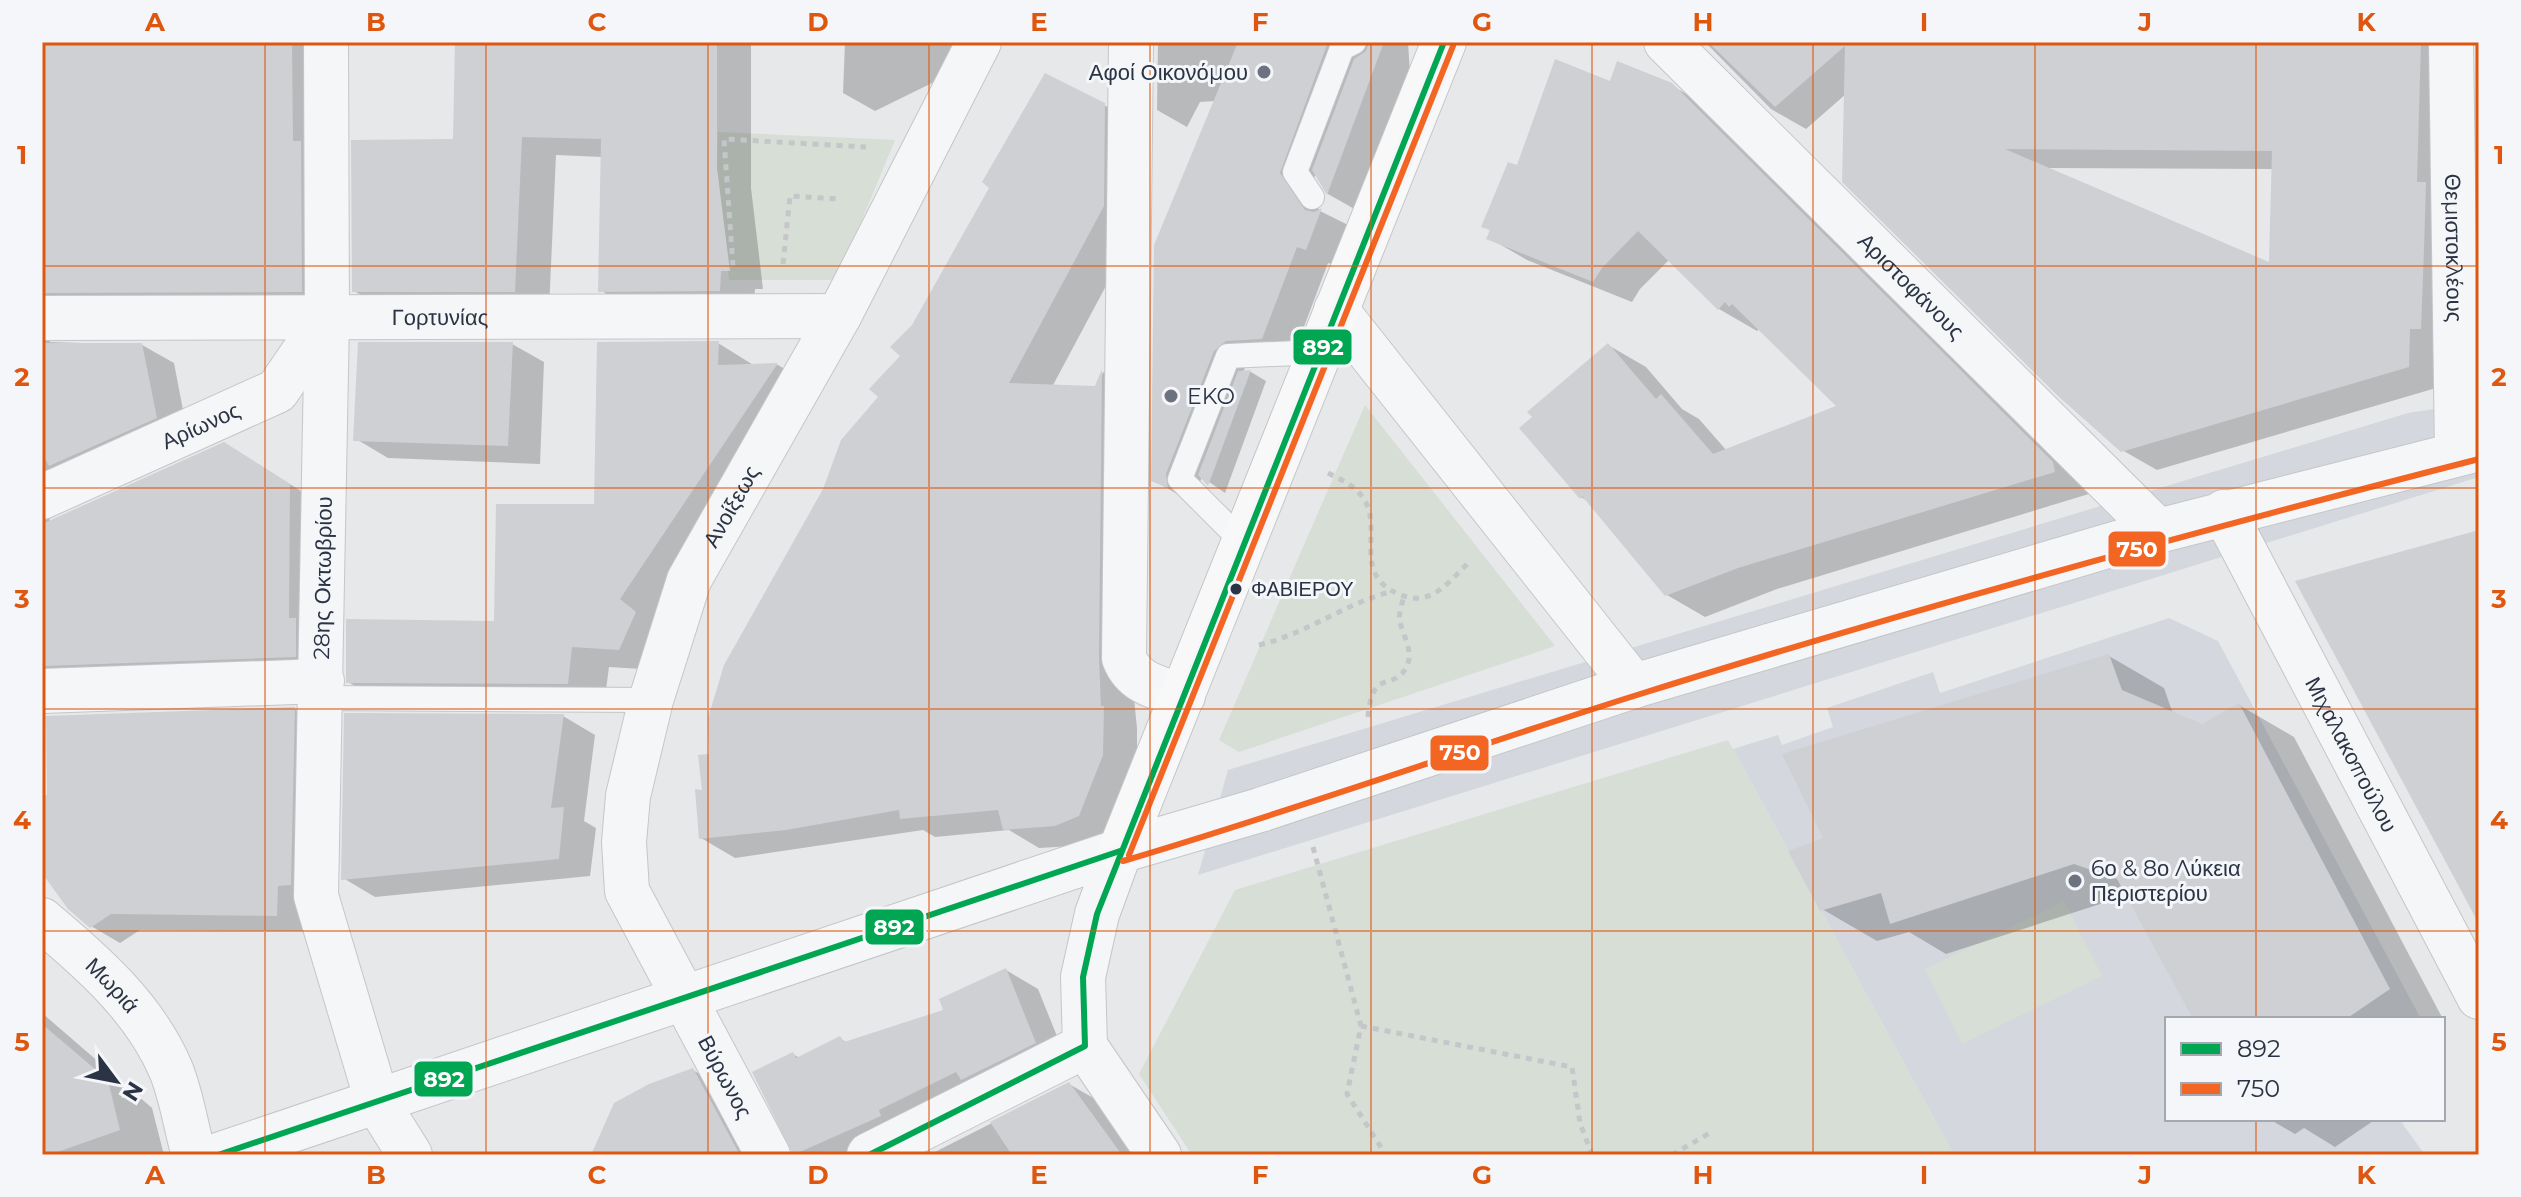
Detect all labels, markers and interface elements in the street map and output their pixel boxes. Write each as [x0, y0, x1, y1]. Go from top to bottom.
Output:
text: A [144, 6, 166, 38]
text: B [366, 6, 386, 38]
text: C [588, 6, 607, 38]
text: D [807, 6, 829, 38]
text: E [1030, 6, 1048, 38]
text: F [1252, 6, 1268, 38]
text: G [1472, 6, 1492, 38]
text: H [1692, 6, 1714, 38]
text: I [1920, 6, 1928, 38]
text: J [2137, 6, 2152, 38]
text: K [2356, 6, 2376, 38]
place label: Αφοί Οικονόμου [1089, 59, 1248, 86]
marker: Αφοί Οικονόμου [1255, 63, 1273, 81]
text: 1 [17, 139, 27, 171]
text: 1 [2494, 139, 2504, 171]
street label: Θεμιστοκλέους [2439, 173, 2469, 322]
street label: Αριστοφάνους [1853, 227, 1970, 345]
street label: Γορτυνίας [392, 303, 488, 331]
line badge: 892 [1292, 328, 1353, 366]
text: 892 [1302, 334, 1344, 361]
text: 2 [14, 361, 30, 393]
text: 2 [2491, 361, 2507, 393]
place label: EKO [1187, 383, 1235, 410]
marker: EKO [1162, 387, 1180, 405]
street label: Αρίωνος [157, 396, 244, 455]
street label: Ανοίξεως [697, 460, 765, 552]
street label: 28ης Οκτωβρίου [308, 496, 338, 660]
line badge: 750 [2107, 530, 2167, 568]
text: 750 [2116, 536, 2158, 563]
place label: ΦΑΒΙΕΡΟΥ [1251, 577, 1354, 601]
marker: ΦΑΒΙΕΡΟΥ [1228, 581, 1244, 597]
text: 3 [13, 583, 30, 615]
text: 3 [2490, 583, 2507, 615]
street label: Μιχαλακοπούλου [2300, 672, 2403, 837]
line badge: 750 [1429, 734, 1490, 772]
text: 750 [1439, 739, 1481, 766]
text: 4 [13, 804, 31, 836]
text: 4 [2490, 804, 2508, 836]
place label: 6ο & 8ο Λύκεια Περιστερίου [2091, 855, 2241, 907]
marker: 6ο & 8ο Λύκεια Περιστερίου [2066, 872, 2084, 890]
line badge: 892 [864, 908, 925, 946]
text: 892 [873, 914, 915, 941]
street label: Μωριά [80, 952, 145, 1018]
legend [2165, 1017, 2445, 1121]
text: 5 [14, 1026, 30, 1058]
text: 5 [2491, 1026, 2507, 1058]
street label: Βύρωνος [692, 1031, 758, 1123]
text: 892 [2237, 1034, 2281, 1063]
north arrow [76, 1041, 156, 1121]
line badge: 892 [413, 1060, 474, 1098]
text: 892 [423, 1066, 465, 1093]
text: 750 [2237, 1074, 2280, 1103]
text: N [116, 1077, 149, 1106]
text: A [144, 1159, 166, 1191]
text: B [366, 1159, 386, 1191]
text: C [588, 1159, 607, 1191]
text: D [807, 1159, 829, 1191]
text: E [1030, 1159, 1048, 1191]
text: F [1252, 1159, 1268, 1191]
text: G [1472, 1159, 1492, 1191]
text: H [1692, 1159, 1714, 1191]
text: I [1920, 1159, 1928, 1191]
text: J [2137, 1159, 2152, 1191]
text: K [2356, 1159, 2376, 1191]

